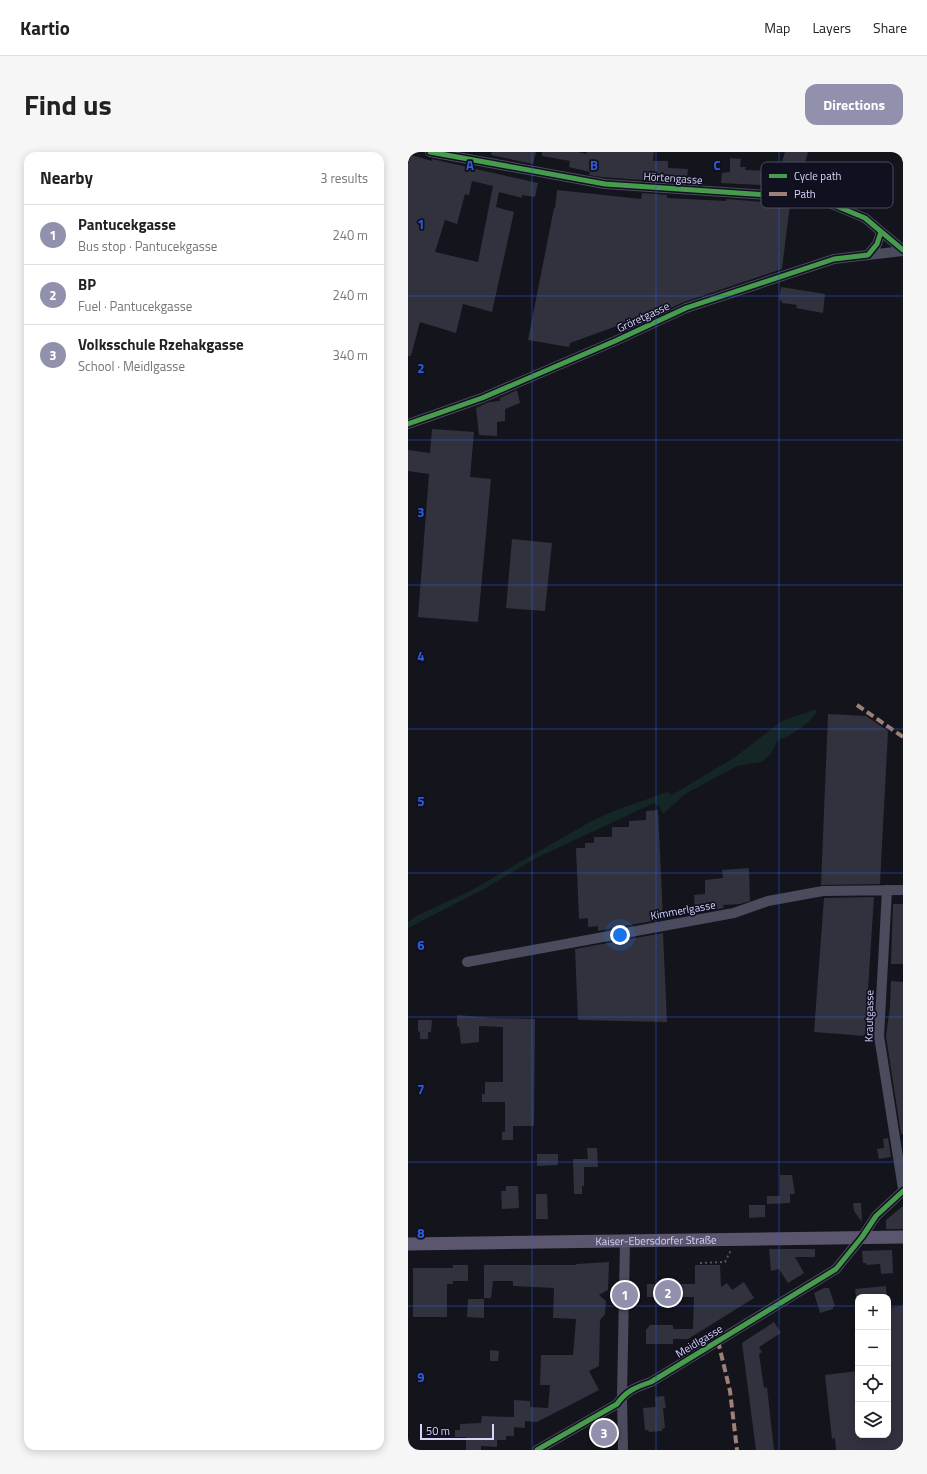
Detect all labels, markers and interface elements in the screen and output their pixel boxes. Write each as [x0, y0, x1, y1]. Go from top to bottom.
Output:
text: Kartio [20, 13, 70, 42]
text: Map [764, 17, 790, 38]
text: Layers [812, 17, 851, 38]
text: Share [873, 17, 907, 38]
text: Find us [24, 83, 112, 126]
button: Directions [805, 84, 903, 125]
text: A [466, 155, 474, 175]
text: B [590, 155, 598, 175]
text: C [713, 155, 721, 175]
legend [761, 162, 893, 208]
text: Nearby [40, 165, 93, 191]
text: 3 results [320, 168, 368, 188]
street label: Hörtengasse [643, 168, 704, 188]
text: Cycle path [794, 168, 842, 184]
text: Path [794, 186, 816, 202]
text: Pantucekgasse [78, 213, 176, 236]
text: 1 [417, 214, 425, 234]
text: 1 [49, 225, 57, 245]
text: 240 m [332, 225, 368, 245]
text: Bus stop · Pantucekgasse [78, 236, 217, 256]
text: BP [78, 273, 96, 296]
text: 2 [49, 285, 57, 305]
text: 240 m [332, 285, 368, 305]
text: Fuel · Pantucekgasse [78, 296, 192, 316]
street label: Gröretgasse [614, 298, 672, 336]
text: Volksschule Rzehakgasse [78, 333, 244, 356]
text: 3 [49, 345, 57, 365]
text: 340 m [332, 345, 368, 365]
text: School · Meidlgasse [78, 356, 185, 376]
text: 2 [417, 358, 425, 378]
text: 3 [417, 502, 425, 522]
text: 4 [417, 646, 425, 666]
text: 5 [417, 791, 425, 811]
street label: Kimmerlgasse [649, 896, 717, 924]
your location [610, 925, 630, 945]
text: 6 [417, 935, 425, 955]
street label: Krautgasse [861, 989, 877, 1042]
text: 7 [417, 1079, 425, 1099]
text: 8 [417, 1223, 425, 1243]
street label: Kaiser-Ebersdorfer Straße [595, 1232, 717, 1249]
pin: 2 [655, 1278, 681, 1308]
pin: 1 [612, 1280, 638, 1310]
map controls [855, 1294, 891, 1438]
button: + [855, 1294, 891, 1330]
street label: Meidlgasse [672, 1320, 726, 1361]
button: − [855, 1330, 891, 1366]
button: locate [855, 1366, 891, 1402]
text: 9 [417, 1367, 425, 1387]
button: layers [855, 1402, 891, 1438]
pin: 3 [591, 1418, 617, 1448]
scale bar [420, 1422, 494, 1441]
text: 50 m [426, 1423, 450, 1439]

